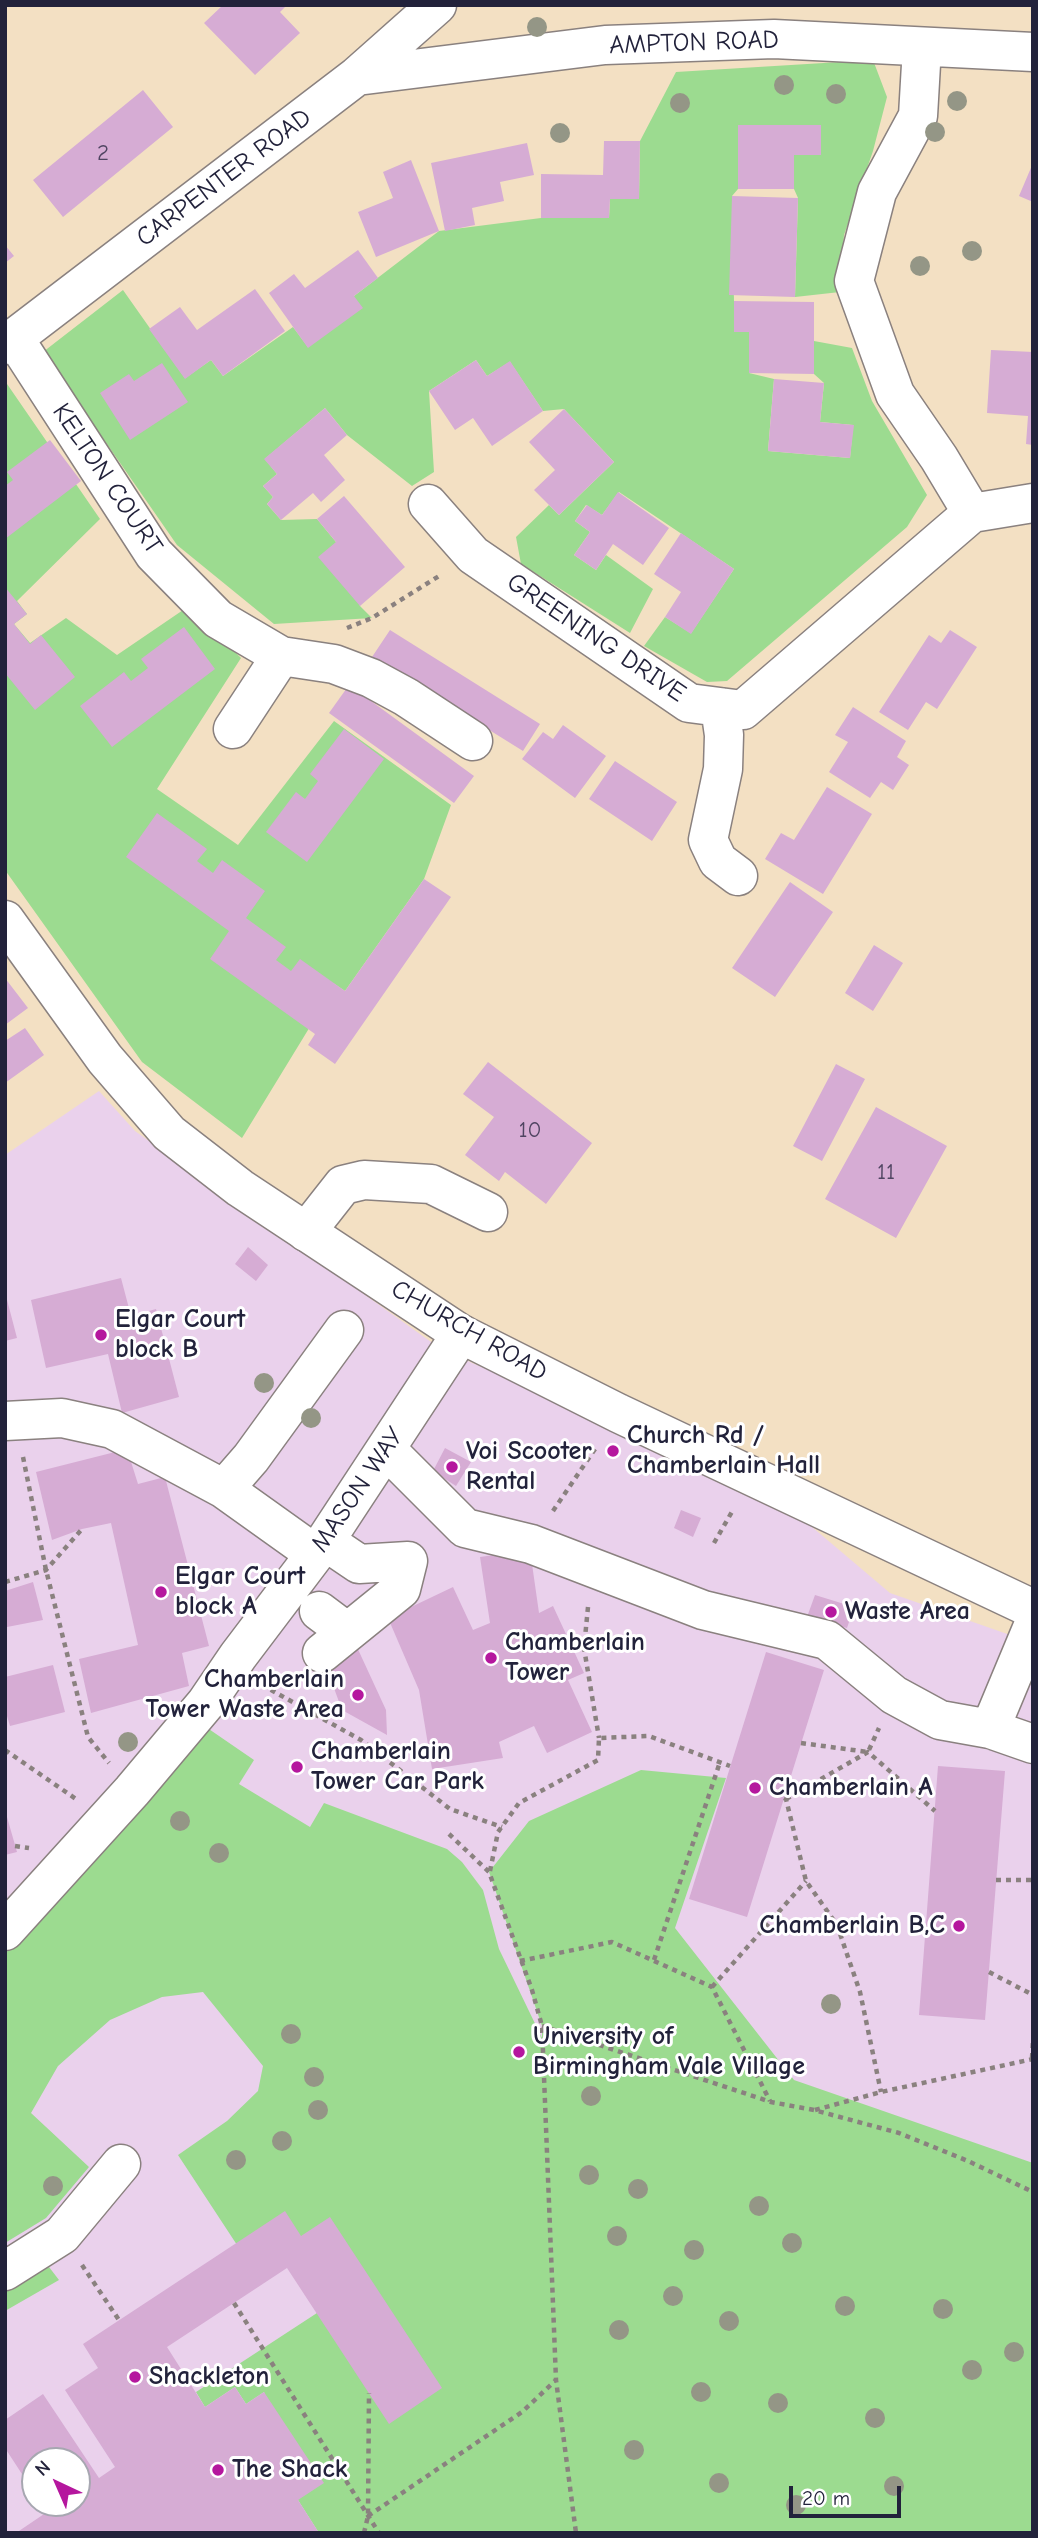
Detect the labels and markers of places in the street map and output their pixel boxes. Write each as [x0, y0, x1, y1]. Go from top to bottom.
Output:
place label: Elgar Court block B [115, 1304, 245, 1366]
marker: Elgar Court block B [93, 1327, 109, 1343]
place label: Church Rd / Chamberlain Hall [627, 1420, 820, 1482]
place label: Voi Scooter Rental [466, 1436, 592, 1498]
marker: Church Rd / Chamberlain Hall [605, 1443, 621, 1459]
marker: Voi Scooter Rental [444, 1459, 460, 1475]
place label: Elgar Court block A [175, 1561, 305, 1622]
marker: Elgar Court block A [153, 1584, 169, 1600]
place label: Waste Area [845, 1596, 970, 1628]
marker: Waste Area [823, 1604, 839, 1620]
place label: Chamberlain Tower [505, 1627, 645, 1688]
marker: Chamberlain Tower [483, 1650, 499, 1666]
place label: Chamberlain Tower Waste Area [145, 1664, 344, 1726]
marker: Chamberlain Tower Waste Area [350, 1687, 366, 1703]
place label: Chamberlain Tower Car Park [311, 1736, 484, 1798]
marker: Chamberlain Tower Car Park [289, 1759, 305, 1775]
place label: Chamberlain A [769, 1772, 933, 1804]
marker: Chamberlain A [747, 1780, 763, 1796]
place label: Chamberlain B,C [759, 1910, 945, 1942]
marker: Chamberlain B,C [951, 1918, 967, 1934]
place label: University of Birmingham Vale Village [533, 2021, 805, 2082]
marker: University of Birmingham Vale Village [511, 2044, 527, 2060]
place label: Shackleton [149, 2361, 269, 2393]
marker: Shackleton [127, 2369, 143, 2385]
place label: The Shack [232, 2454, 347, 2486]
marker: The Shack [210, 2462, 226, 2478]

